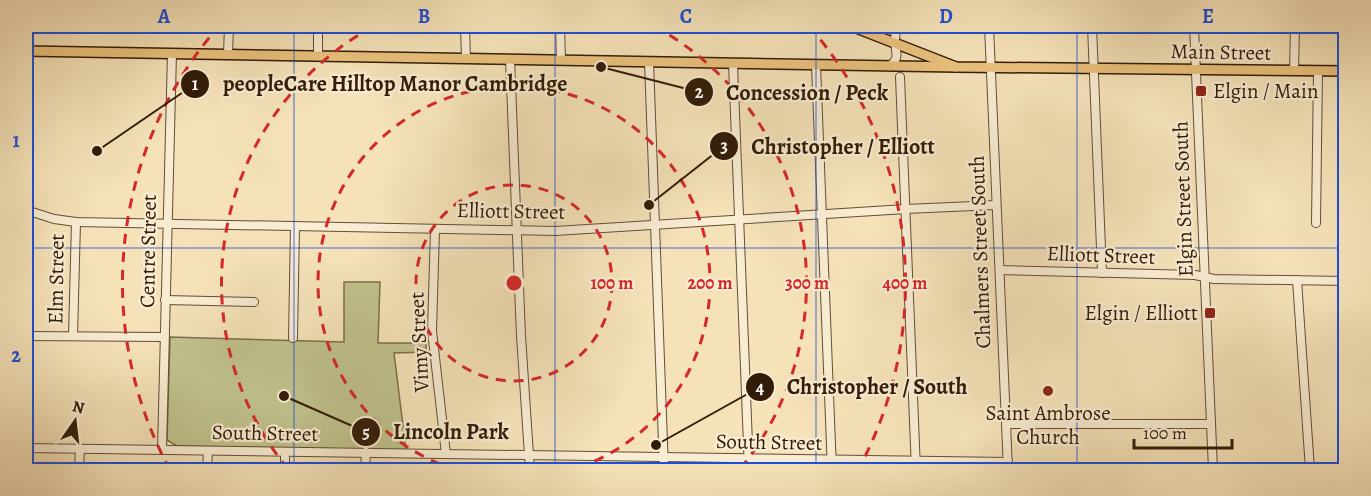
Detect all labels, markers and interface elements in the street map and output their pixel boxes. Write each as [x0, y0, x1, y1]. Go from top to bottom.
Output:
text: A [157, 3, 171, 30]
text: B [418, 3, 430, 30]
text: C [680, 3, 692, 30]
text: D [939, 3, 953, 30]
text: E [1202, 3, 1214, 30]
street label: Main Street [1170, 37, 1272, 67]
callout: peopleCare Hilltop Manor Cambridge [180, 64, 579, 104]
text: peopleCare Hilltop Manor Cambridge [223, 69, 567, 99]
text: 1 [192, 72, 199, 96]
callout: Concession / Peck [684, 72, 900, 112]
place label: Elgin / Main [1213, 77, 1319, 105]
text: Concession / Peck [726, 78, 889, 108]
text: 2 [695, 80, 704, 104]
marker: Elgin / Main [1194, 84, 1208, 98]
street label: Elgin Street South [1166, 120, 1200, 278]
callout: Christopher / Elliott [709, 126, 947, 166]
text: 1 [12, 127, 20, 154]
text: Christopher / Elliott [751, 132, 936, 162]
text: 3 [720, 134, 728, 158]
street label: Chalmers Street South [963, 155, 997, 349]
street label: Centre Street [133, 194, 163, 308]
street label: Elliott Street [456, 196, 566, 226]
street label: Elm Street [41, 233, 71, 325]
street label: Elliott Street [1046, 239, 1156, 271]
text: 100 m [591, 271, 633, 295]
text: 200 m [687, 271, 733, 295]
text: 300 m [785, 271, 829, 295]
text: 400 m [883, 271, 927, 295]
centre of rings [504, 273, 524, 293]
street label: Vimy Street [402, 291, 436, 394]
place label: Elgin / Elliott [1084, 299, 1198, 327]
marker: Elgin / Elliott [1203, 306, 1217, 320]
text: 2 [11, 342, 21, 369]
callout: Christopher / South [745, 367, 980, 407]
text: Christopher / South [787, 372, 967, 402]
text: 4 [756, 375, 765, 399]
marker: Saint Ambrose Church [1041, 384, 1055, 398]
north arrow [45, 391, 105, 451]
text: N [70, 395, 87, 420]
place label: Saint Ambrose Church [985, 399, 1111, 451]
callout: Lincoln Park [351, 412, 521, 452]
scale bar [1134, 412, 1232, 450]
text: Lincoln Park [393, 417, 510, 447]
street label: South Street [212, 418, 319, 448]
text: 5 [362, 420, 370, 444]
text: 100 m [1143, 421, 1187, 445]
street label: South Street [716, 427, 823, 457]

